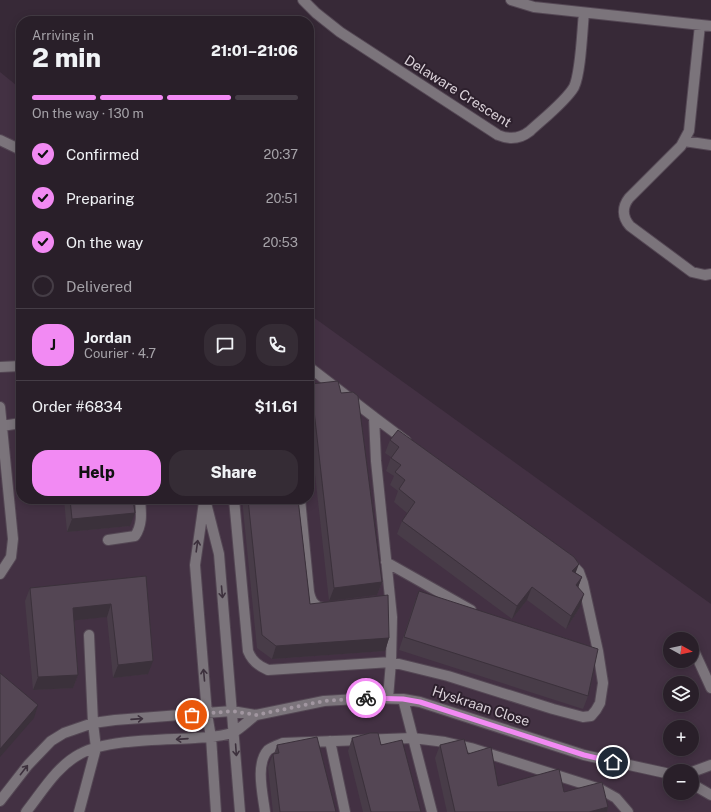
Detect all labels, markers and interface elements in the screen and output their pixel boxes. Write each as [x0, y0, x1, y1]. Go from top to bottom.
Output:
text: Arriving in [32, 28, 94, 43]
text: 2 min [32, 42, 101, 73]
text: 21:01–21:06 [211, 42, 298, 59]
street label: Delaware Crescent [402, 52, 514, 130]
text: On the way · 130 m [32, 106, 144, 121]
icon: check [32, 143, 54, 165]
text: Confirmed [66, 146, 139, 163]
text: 20:37 [264, 147, 298, 162]
icon: check [32, 187, 54, 209]
text: Preparing [66, 190, 135, 207]
text: 20:51 [266, 191, 298, 206]
icon: check [32, 231, 54, 253]
text: On the way [66, 234, 143, 251]
text: 20:53 [263, 235, 298, 250]
text: Delivered [66, 278, 132, 295]
button: chat [204, 324, 246, 366]
button: phone [256, 324, 298, 366]
text: Jordan [84, 329, 131, 346]
text: J [50, 336, 56, 353]
text: Courier · 4.7 [84, 346, 156, 361]
text: Order #6834 [32, 398, 122, 415]
text: $11.61 [255, 398, 298, 415]
button: Help [32, 450, 161, 496]
button: Share [169, 450, 298, 496]
one-way arrow [193, 540, 201, 553]
one-way arrow [219, 585, 226, 598]
north arrow [663, 632, 699, 668]
map controls [663, 632, 699, 800]
one-way arrow [201, 669, 208, 682]
button: layers [663, 676, 699, 712]
courier [346, 678, 386, 718]
street label: Hyskraan Close [430, 683, 532, 729]
icon: bike [355, 687, 377, 709]
pin [175, 698, 209, 732]
icon: bag [181, 704, 203, 726]
one-way arrow [130, 715, 143, 722]
button: + [663, 720, 699, 756]
one-way arrow [176, 735, 189, 742]
one-way arrow [232, 743, 239, 756]
pin [596, 745, 630, 779]
icon: home [602, 751, 624, 773]
button: − [663, 764, 699, 800]
one-way arrow [20, 765, 28, 776]

